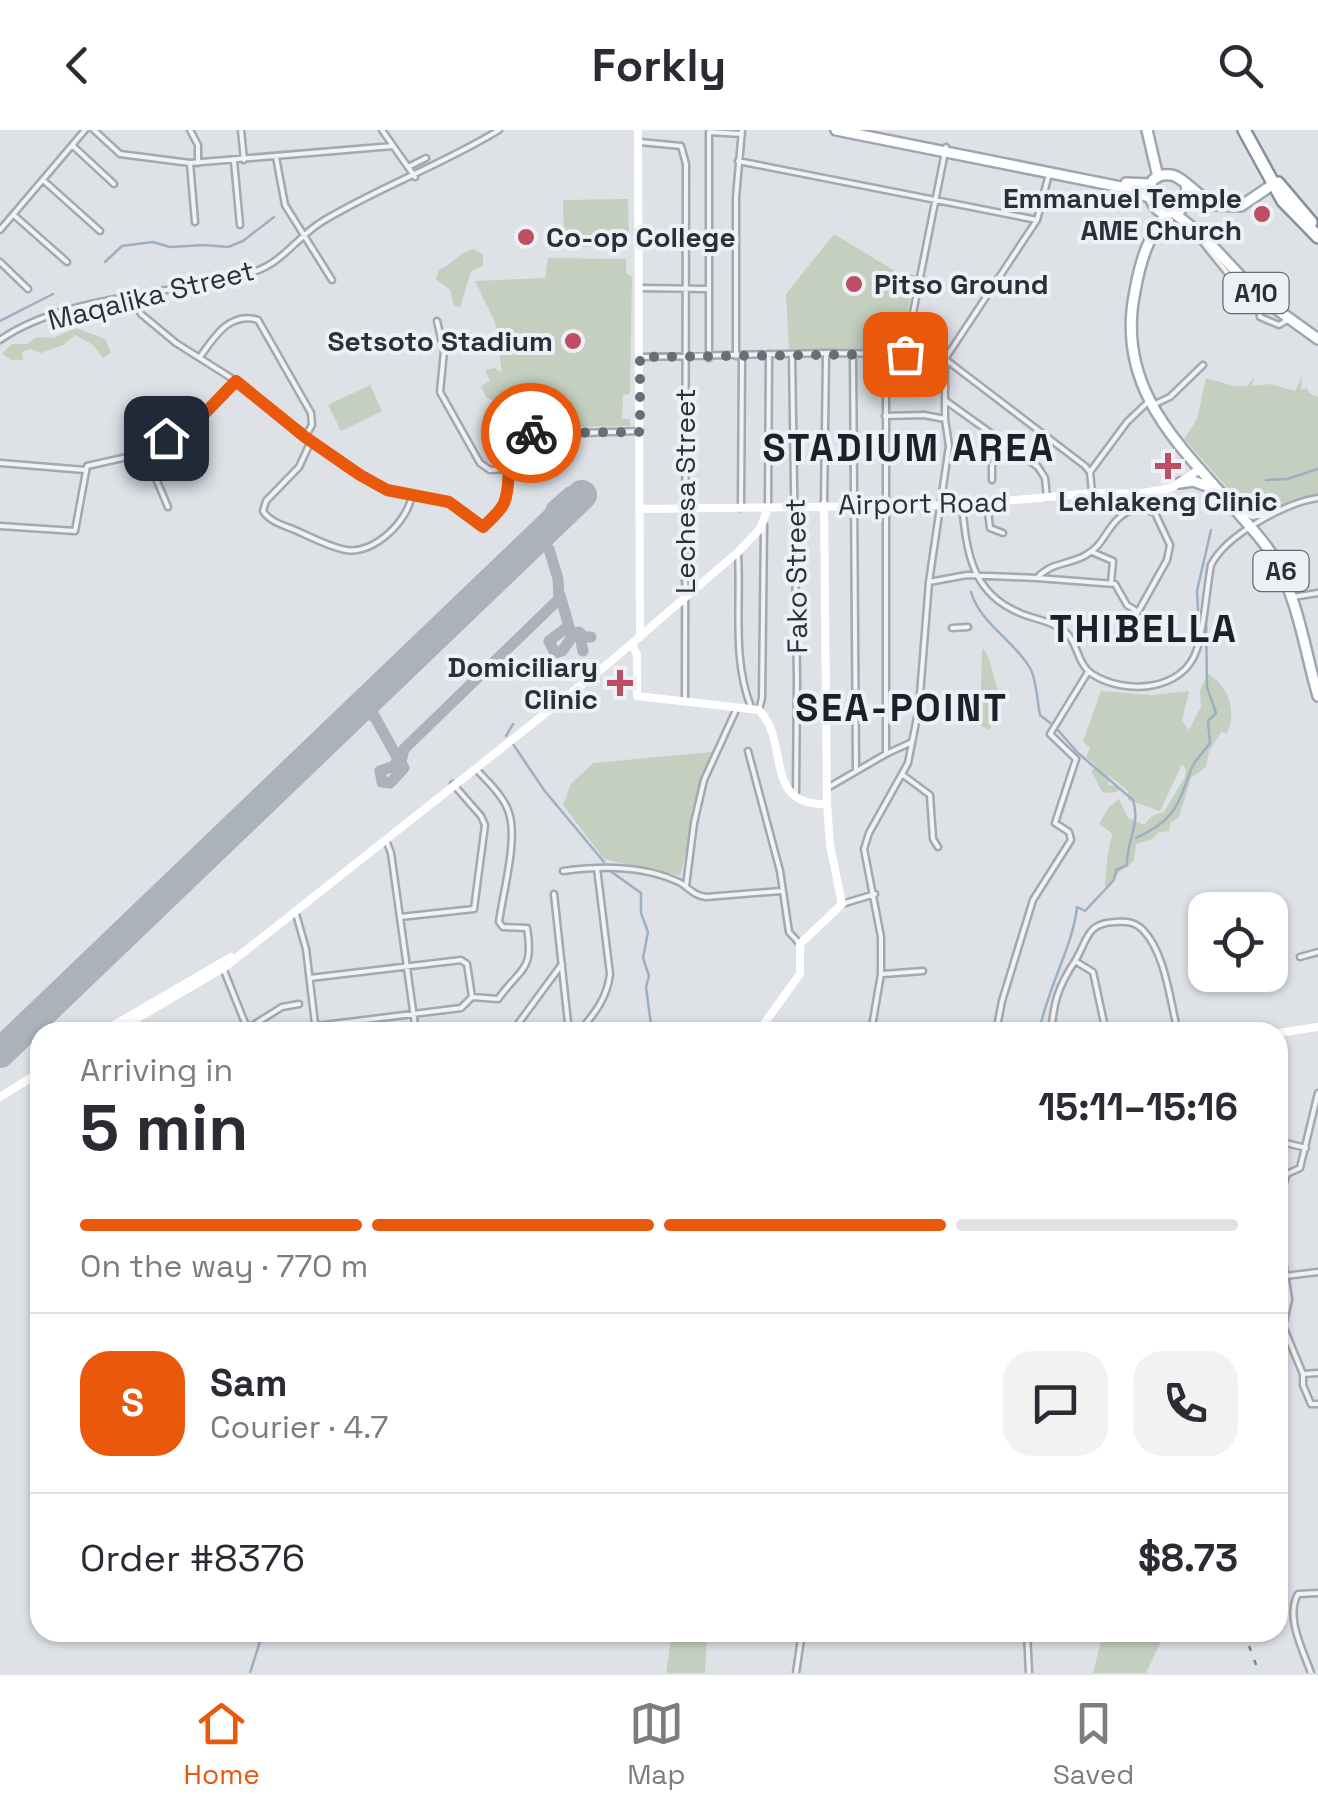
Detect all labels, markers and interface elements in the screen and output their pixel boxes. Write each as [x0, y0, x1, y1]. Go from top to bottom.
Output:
text: Forkly [592, 37, 726, 94]
icon: back [50, 38, 105, 93]
icon: search [1213, 38, 1268, 93]
place label: Emmanuel Temple AME Church [1003, 180, 1242, 248]
marker: Emmanuel Temple AME Church [1251, 203, 1273, 225]
place label: Co-op College [546, 219, 736, 255]
marker: Co-op College [515, 226, 537, 248]
street label: Maqalika Street [44, 252, 258, 338]
place label: Pitso Ground [874, 266, 1049, 302]
marker: Pitso Ground [843, 273, 865, 295]
road number: A10 [1224, 273, 1288, 313]
pin [863, 312, 948, 397]
place label: Setsoto Stadium [328, 323, 553, 359]
icon: bag [878, 327, 933, 382]
marker: Setsoto Stadium [562, 330, 584, 352]
courier [481, 383, 581, 483]
street label: Lechesa Street [667, 388, 703, 594]
pin [124, 396, 209, 481]
icon: bike [504, 406, 559, 461]
icon: home [139, 411, 194, 466]
district label: STADIUM AREA [762, 424, 1056, 472]
marker: Lehlakeng Clinic [1155, 453, 1181, 479]
place label: Lehlakeng Clinic [1058, 483, 1278, 519]
street label: Airport Road [838, 484, 1008, 522]
street label: Fako Street [777, 498, 815, 654]
road number: A6 [1254, 551, 1308, 591]
district label: THIBELLA [1050, 605, 1238, 653]
place label: Domiciliary Clinic [448, 649, 598, 717]
marker: Domiciliary Clinic [607, 670, 633, 696]
district label: SEA-POINT [795, 684, 1009, 732]
map controls [1188, 892, 1288, 992]
button: locate [1188, 892, 1288, 992]
text: Arriving in [80, 1050, 233, 1090]
text: 15:11–15:16 [1038, 1083, 1238, 1131]
text: 5 min [80, 1086, 248, 1169]
text: On the way · 770 m [80, 1246, 368, 1286]
button: chat [1003, 1351, 1108, 1456]
button: phone [1133, 1351, 1238, 1456]
text: Sam [210, 1359, 287, 1407]
text: S [121, 1379, 144, 1427]
text: Courier · 4.7 [210, 1407, 388, 1447]
text: Order #8376 [80, 1534, 305, 1582]
text: $8.73 [1138, 1534, 1238, 1582]
tab: Home [184, 1696, 260, 1792]
tab: Map [627, 1696, 686, 1792]
tab: Saved [1053, 1696, 1134, 1792]

